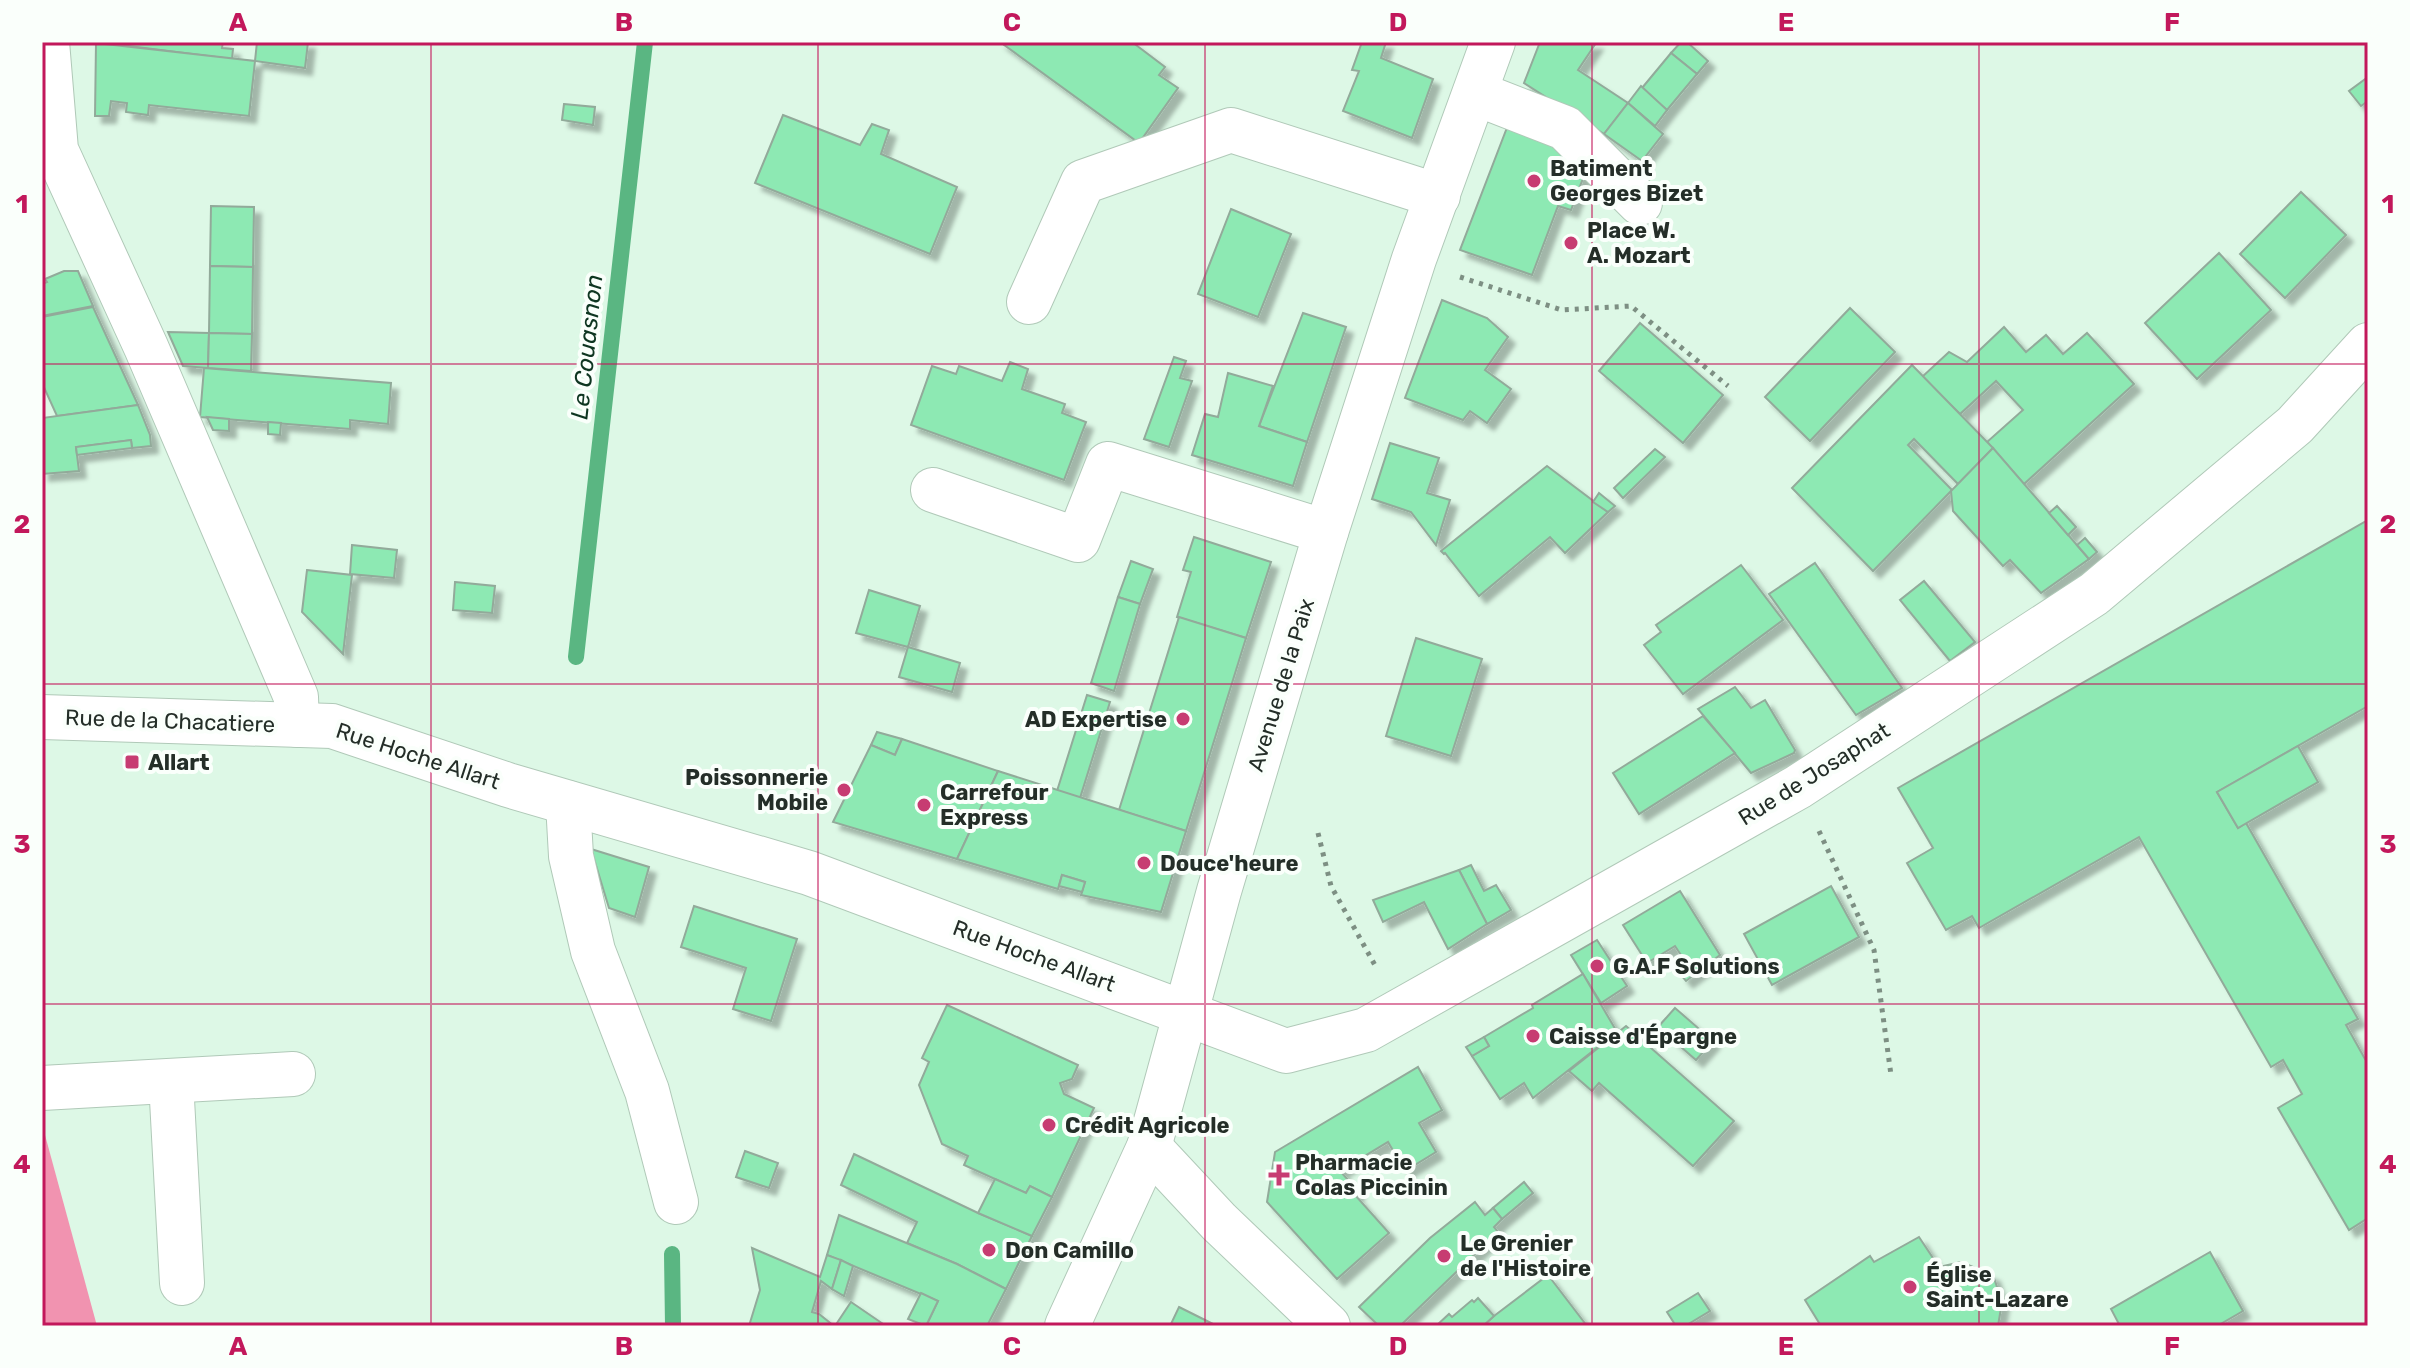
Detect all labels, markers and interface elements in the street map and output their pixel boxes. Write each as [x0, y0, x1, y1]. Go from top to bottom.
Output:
text: A [229, 7, 248, 38]
text: B [615, 7, 633, 38]
text: C [1003, 7, 1021, 38]
text: D [1389, 7, 1407, 38]
text: E [1778, 7, 1794, 38]
text: F [2164, 7, 2180, 38]
place label: Batiment Georges Bizet [1550, 155, 1703, 207]
marker: Batiment Georges Bizet [1525, 172, 1543, 190]
text: 1 [16, 189, 28, 220]
text: 1 [2382, 189, 2394, 220]
place label: Place W. A. Mozart [1587, 217, 1691, 269]
marker: Place W. A. Mozart [1562, 234, 1580, 252]
water label: Le Couasnon [565, 273, 609, 421]
text: 2 [14, 509, 30, 540]
text: 2 [2380, 509, 2396, 540]
street label: Avenue de la Paix [1242, 595, 1320, 775]
street label: Rue de la Chacatiere [65, 704, 275, 738]
place label: AD Expertise [1025, 706, 1167, 733]
marker: AD Expertise [1174, 710, 1192, 728]
street label: Rue de Josaphat [1733, 716, 1895, 831]
street label: Rue Hoche Allart [333, 717, 504, 795]
place label: Allart [148, 749, 210, 776]
marker: Allart [123, 753, 141, 771]
place label: Poissonnerie Mobile [685, 764, 828, 816]
place label: Carrefour Express [940, 779, 1048, 831]
marker: Poissonnerie Mobile [835, 781, 853, 799]
marker: Carrefour Express [915, 796, 933, 814]
text: 3 [13, 829, 31, 860]
text: 3 [2379, 829, 2397, 860]
place label: Douce'heure [1160, 850, 1299, 877]
marker: Douce'heure [1135, 854, 1153, 872]
street label: Rue Hoche Allart [949, 914, 1119, 998]
place label: G.A.F Solutions [1613, 953, 1780, 980]
marker: G.A.F Solutions [1588, 957, 1606, 975]
place label: Caisse d'Épargne [1549, 1023, 1737, 1050]
marker: Caisse d'Épargne [1524, 1027, 1542, 1045]
place label: Crédit Agricole [1065, 1112, 1230, 1139]
marker: Crédit Agricole [1040, 1116, 1058, 1134]
text: 4 [13, 1149, 31, 1180]
place label: Pharmacie Colas Piccinin [1295, 1149, 1448, 1201]
text: 4 [2379, 1149, 2397, 1180]
marker: Pharmacie Colas Piccinin [1270, 1166, 1288, 1184]
place label: Le Grenier de l'Histoire [1460, 1230, 1591, 1282]
place label: Don Camillo [1005, 1237, 1134, 1264]
marker: Don Camillo [980, 1241, 998, 1259]
marker: Le Grenier de l'Histoire [1435, 1247, 1453, 1265]
place label: Église Saint-Lazare [1926, 1261, 2069, 1313]
marker: Église Saint-Lazare [1901, 1278, 1919, 1296]
text: A [229, 1331, 248, 1362]
text: B [615, 1331, 633, 1362]
text: C [1003, 1331, 1021, 1362]
text: D [1389, 1331, 1407, 1362]
text: E [1778, 1331, 1794, 1362]
text: F [2164, 1331, 2180, 1362]

